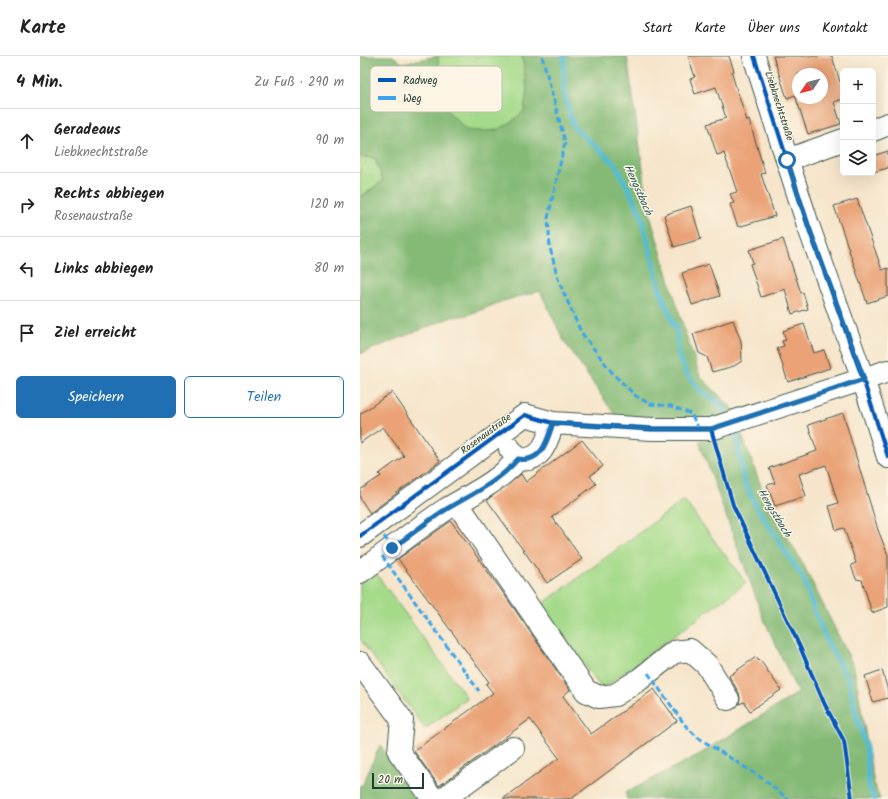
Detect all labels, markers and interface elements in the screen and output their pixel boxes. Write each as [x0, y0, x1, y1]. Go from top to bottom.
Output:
text: Karte [20, 13, 66, 43]
text: Start [643, 17, 672, 39]
text: Karte [694, 17, 726, 39]
text: Über uns [748, 17, 800, 39]
text: Kontakt [822, 17, 868, 39]
legend [370, 66, 502, 112]
north arrow [792, 68, 828, 104]
map controls [840, 68, 876, 176]
button: + [840, 68, 876, 104]
text: 4 Min. [16, 69, 63, 96]
street label: Liebknechtstraße [760, 69, 798, 143]
text: Zu Fuß · 290 m [254, 72, 344, 93]
text: Radweg [403, 72, 438, 90]
text: Weg [403, 90, 422, 108]
button: − [840, 104, 876, 140]
text: Geradeaus [54, 118, 121, 142]
icon: ahead [16, 130, 38, 152]
text: 90 m [316, 130, 344, 151]
button: layers [840, 140, 876, 176]
text: Liebknechtstraße [54, 142, 148, 163]
route start [778, 151, 796, 169]
water label: Hengstbach [619, 162, 658, 219]
text: Rechts abbiegen [54, 182, 164, 206]
icon: right [16, 194, 38, 216]
text: 120 m [310, 194, 344, 215]
text: Rosenaustraße [54, 206, 133, 227]
text: Links abbiegen [54, 257, 153, 281]
icon: left [16, 258, 38, 280]
text: 80 m [314, 258, 344, 279]
text: Ziel erreicht [54, 321, 137, 345]
icon: arrive [16, 322, 38, 344]
button: Speichern [16, 376, 176, 418]
button: Teilen [184, 376, 344, 418]
street label: Rosenaustraße [457, 409, 515, 459]
water label: Hengstbach [752, 485, 796, 542]
route end [383, 539, 401, 557]
scale bar [372, 771, 424, 790]
text: 20 m [378, 771, 403, 789]

